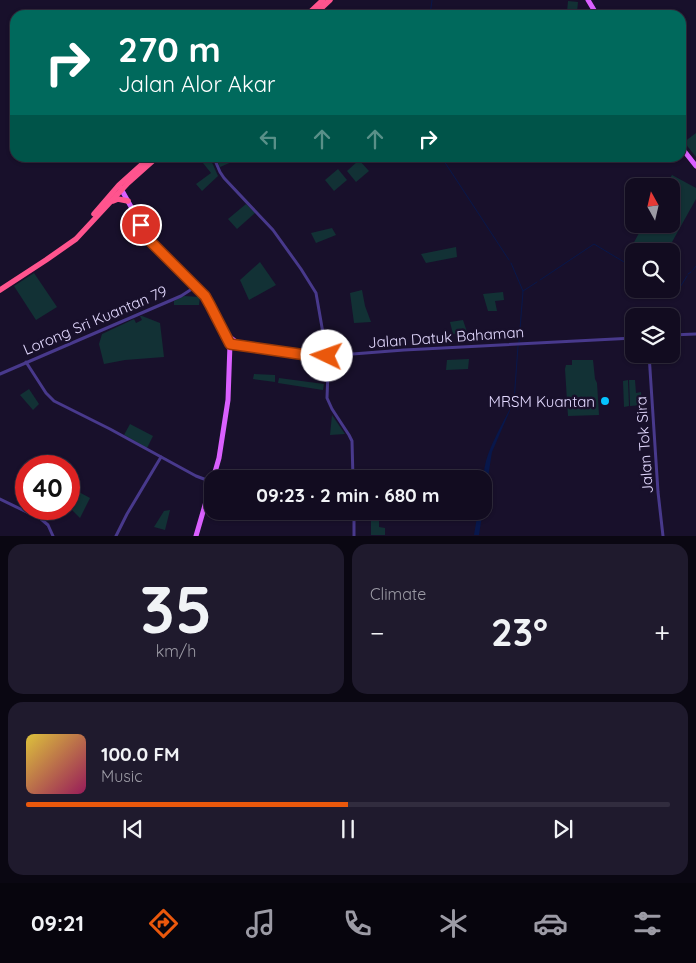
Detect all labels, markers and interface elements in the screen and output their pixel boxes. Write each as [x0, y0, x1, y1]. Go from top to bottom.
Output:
text: 270 m [118, 27, 221, 71]
icon: right [35, 30, 100, 95]
text: Jalan Alor Akar [118, 70, 276, 98]
icon: left [255, 125, 283, 153]
icon: ahead [308, 125, 336, 153]
icon: ahead [361, 125, 389, 153]
icon: right [414, 125, 442, 153]
north arrow [625, 178, 680, 232]
map controls [625, 178, 680, 363]
pin [120, 204, 162, 246]
icon: arrive [127, 211, 155, 239]
button: search [625, 243, 680, 298]
street label: Lorong Sri Kuantan 79 [20, 281, 170, 359]
button: layers [625, 308, 680, 363]
street label: Jalan Datuk Bahaman [367, 322, 525, 352]
position arrow [300, 329, 352, 381]
place label: MRSM Kuantan [489, 392, 595, 411]
marker: MRSM Kuantan [599, 395, 611, 407]
street label: Jalan Tok Sira [631, 396, 657, 494]
speed limit sign: 40 [15, 455, 80, 520]
text: 09:23 · 2 min · 680 m [256, 483, 440, 507]
text: 35 [140, 568, 212, 649]
text: Climate [370, 584, 426, 604]
text: 23° [491, 608, 548, 656]
text: − [370, 615, 385, 650]
text: + [654, 615, 670, 650]
text: km/h [156, 641, 196, 661]
text: 100.0 FM [101, 742, 180, 766]
text: Music [101, 766, 143, 786]
icon: previous [119, 815, 147, 843]
icon: pause [334, 815, 362, 843]
icon: next [549, 815, 577, 843]
icon: directions [146, 906, 181, 941]
icon: music [243, 906, 278, 941]
icon: phone [340, 906, 375, 941]
icon: climate [436, 906, 471, 941]
icon: car [533, 906, 568, 941]
icon: filters [630, 906, 665, 941]
text: 09:21 [31, 909, 84, 937]

